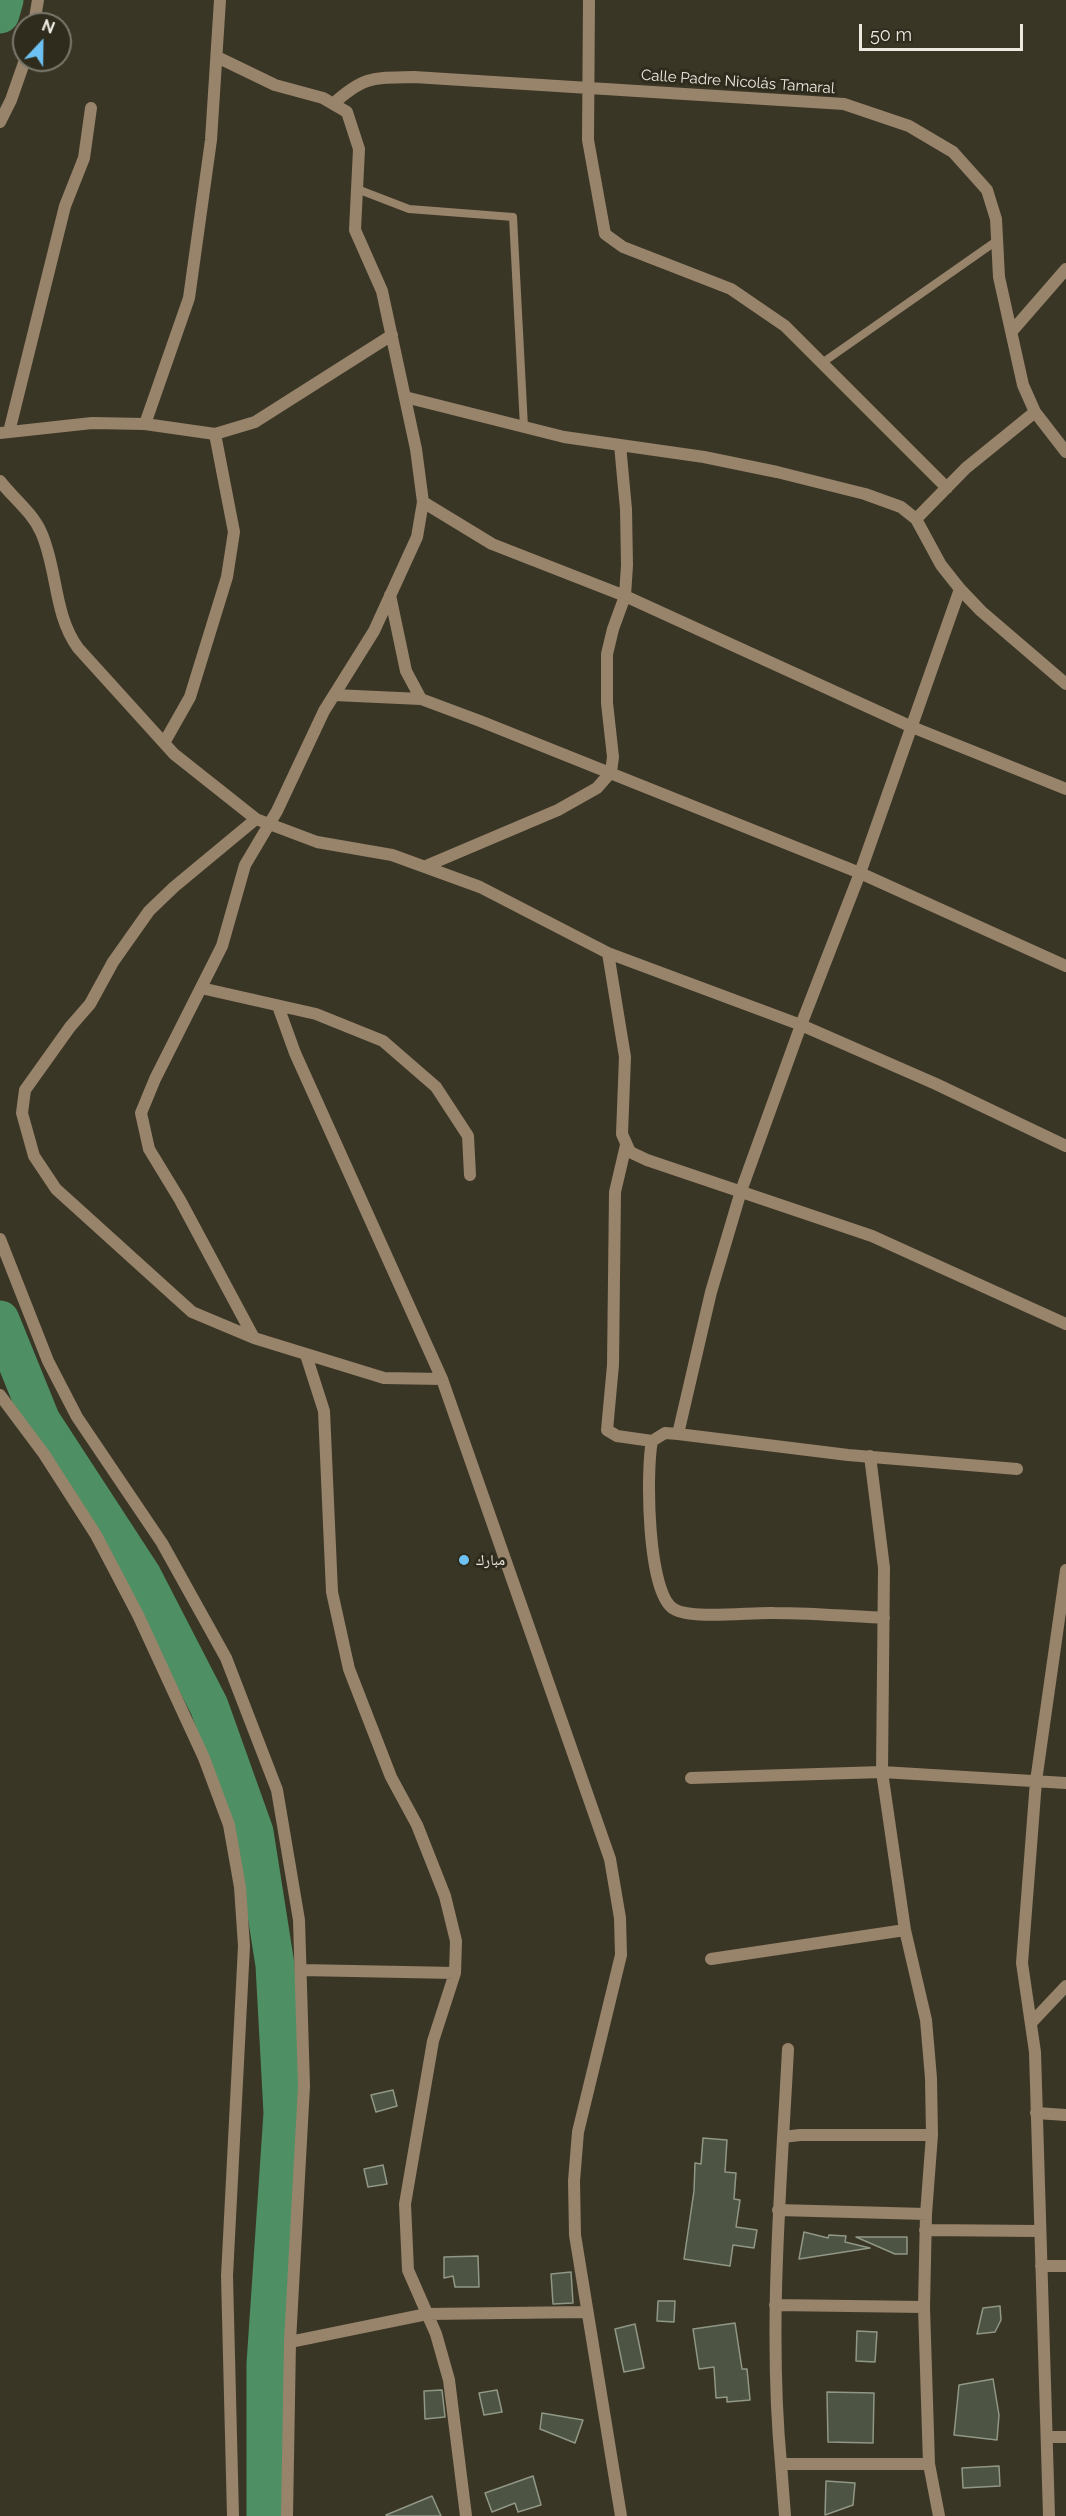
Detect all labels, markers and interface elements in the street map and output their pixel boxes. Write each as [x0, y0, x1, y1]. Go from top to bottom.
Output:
north arrow [12, 12, 72, 72]
scale bar [862, 12, 1026, 50]
text: N [39, 16, 57, 38]
text: 50 m [870, 24, 912, 45]
street label: Calle Padre Nicolás Tamaral [641, 66, 835, 98]
place label: مبارك [476, 1551, 505, 1569]
marker: مبارك [457, 1553, 471, 1567]

